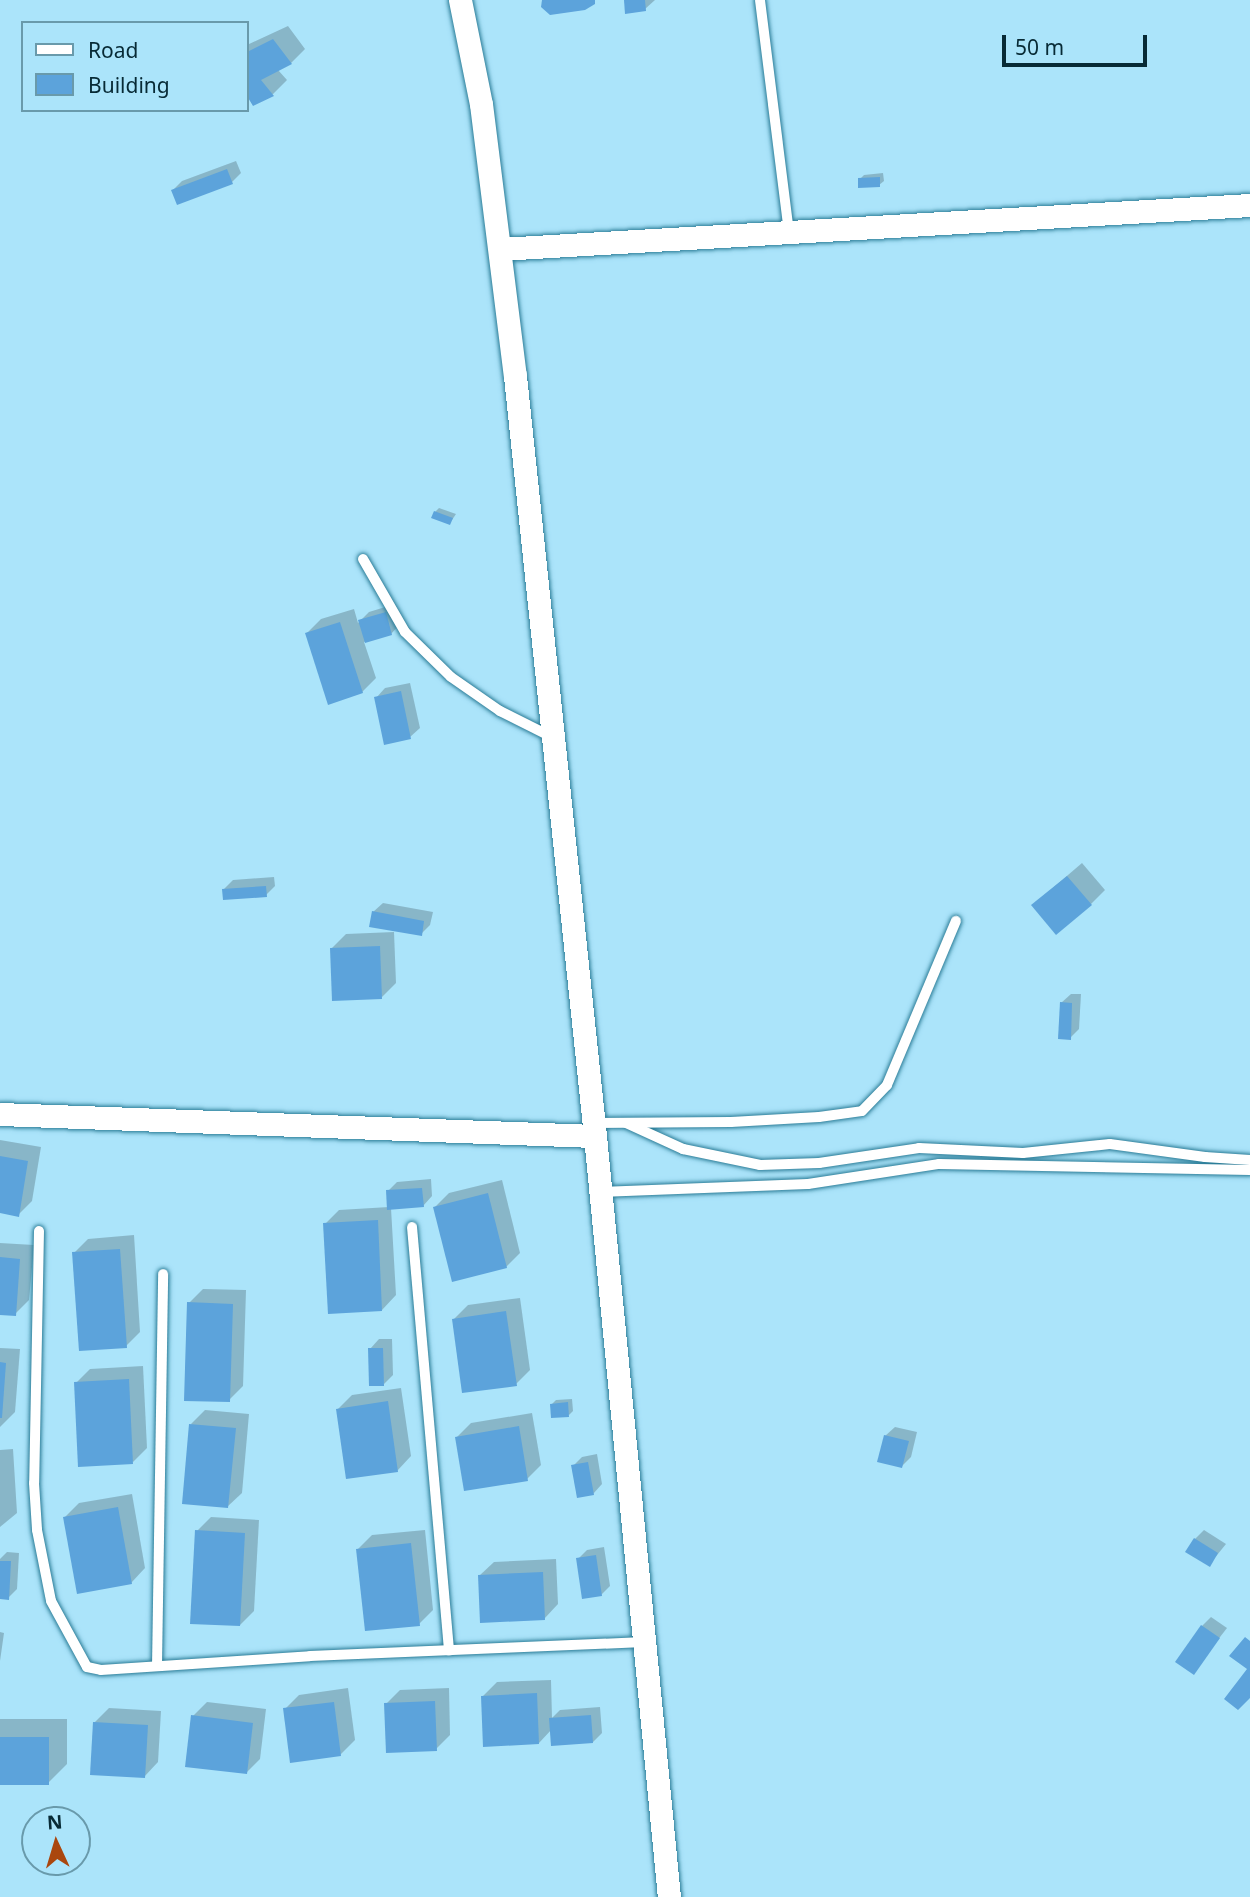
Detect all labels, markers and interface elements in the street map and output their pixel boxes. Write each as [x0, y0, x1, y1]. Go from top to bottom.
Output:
legend [21, 21, 248, 112]
scale bar [1005, 21, 1150, 65]
text: 50 m [1015, 33, 1064, 61]
text: Road [88, 36, 138, 64]
text: Building [88, 71, 170, 99]
north arrow [21, 1806, 91, 1876]
text: N [46, 1809, 63, 1836]

